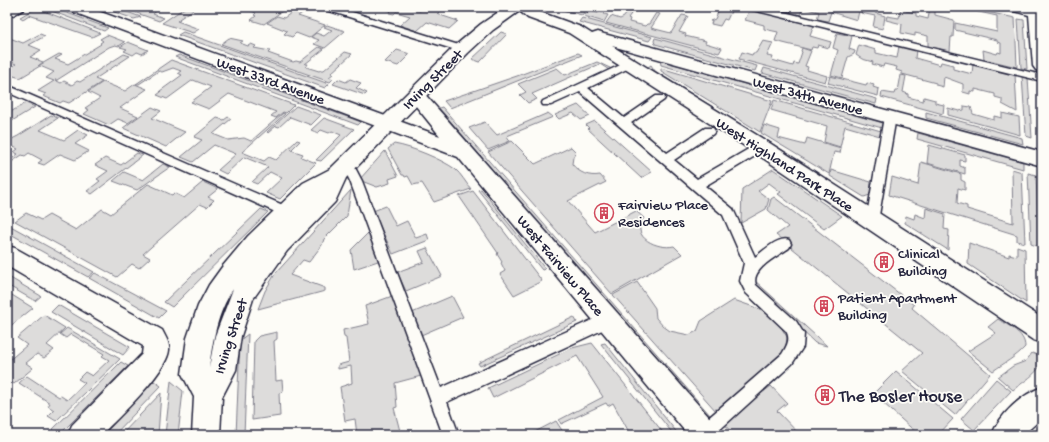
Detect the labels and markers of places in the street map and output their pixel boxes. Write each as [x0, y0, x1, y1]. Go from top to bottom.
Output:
place label: Fairview Place Residences [617, 197, 708, 232]
building icon: Fairview Place Residences [593, 202, 615, 224]
place label: Clinical Building [897, 246, 947, 281]
building icon: Clinical Building [873, 251, 895, 273]
place label: Patient Apartment Building [837, 290, 958, 325]
building icon: Patient Apartment Building [813, 295, 835, 317]
building icon: The Bosler House [814, 384, 836, 406]
place label: The Bosler House [838, 387, 963, 408]

